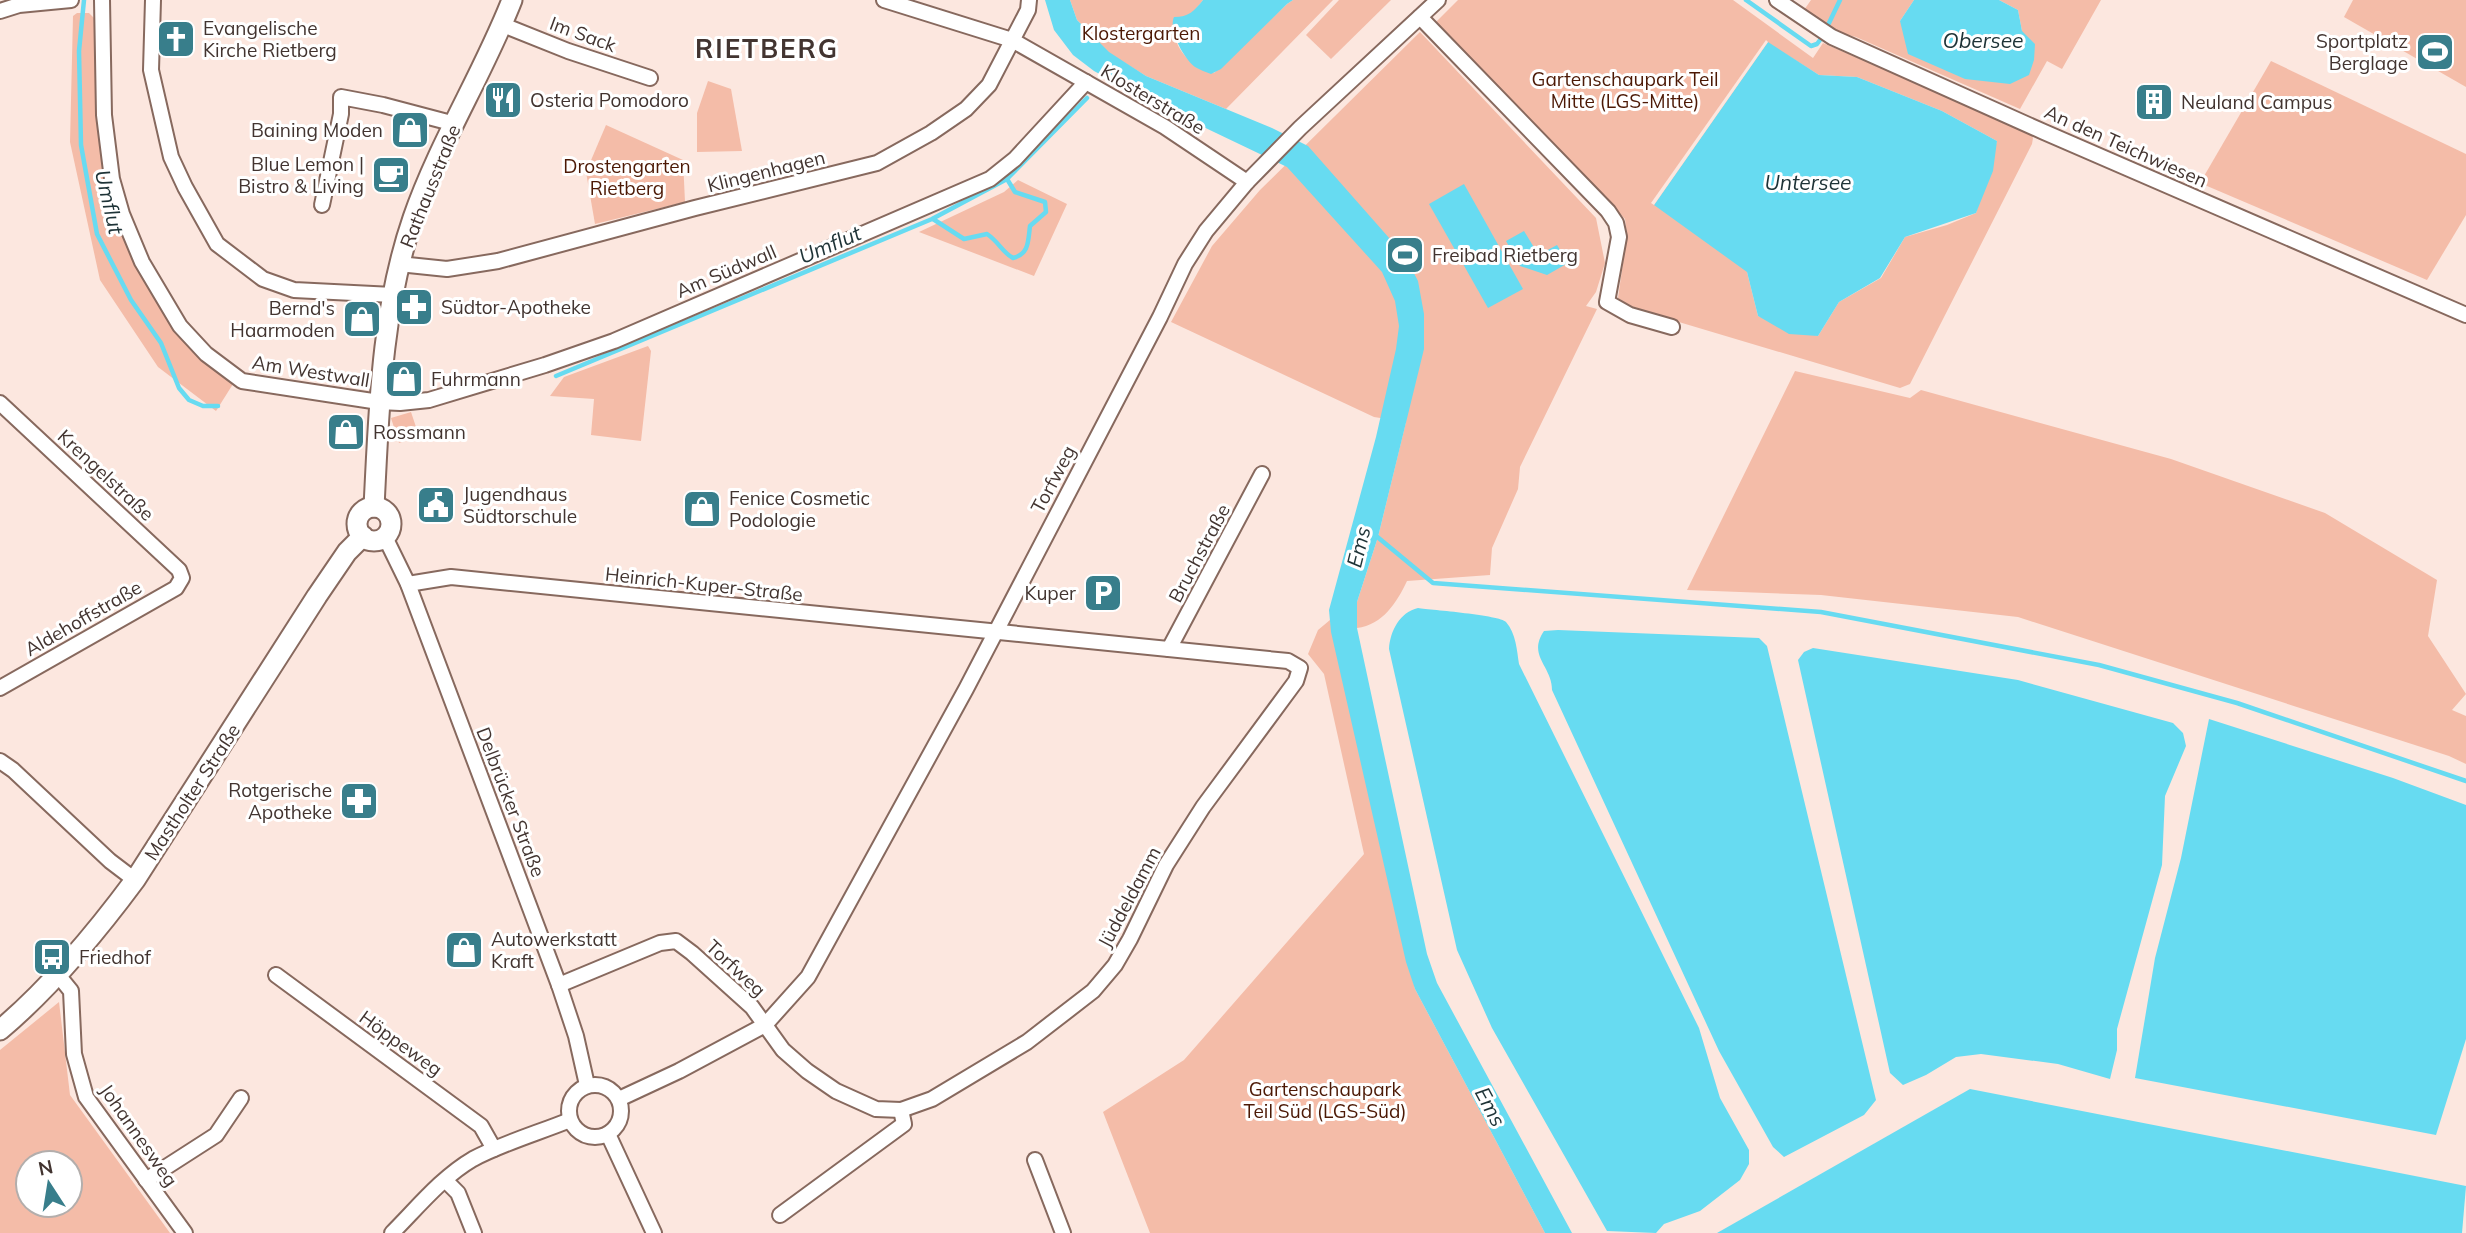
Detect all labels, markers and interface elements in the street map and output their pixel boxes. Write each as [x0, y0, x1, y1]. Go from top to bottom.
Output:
street label: Im Sack [546, 11, 620, 57]
place label: Evangelische Kirche Rietberg [203, 16, 337, 62]
church icon: Evangelische Kirche Rietberg [155, 18, 197, 60]
park label: Klostergarten [1082, 21, 1200, 45]
water label: Obersee [1942, 27, 2024, 53]
place label: Sportplatz Berglage [2316, 29, 2408, 75]
sports icon: Sportplatz Berglage [2414, 31, 2456, 73]
district label: RIETBERG [695, 32, 839, 65]
street label: Klosterstraße [1097, 59, 1209, 139]
park label: Gartenschaupark Teil Mitte (LGS-Mitte) [1532, 67, 1718, 113]
restaurant icon: Osteria Pomodoro [482, 79, 524, 121]
building icon: Neuland Campus [2133, 81, 2175, 123]
place label: Osteria Pomodoro [530, 88, 689, 112]
place label: Neuland Campus [2181, 90, 2332, 114]
street label: An den Teichwiesen [2041, 99, 2211, 193]
shop icon: Baining Moden [389, 109, 431, 151]
place label: Baining Moden [251, 118, 383, 142]
street label: Rathausstraße [394, 121, 466, 251]
street label: Klingenhagen [705, 145, 827, 197]
place label: Blue Lemon | Bistro & Living [238, 152, 364, 198]
cafe icon: Blue Lemon | Bistro & Living [370, 154, 412, 196]
park label: Drostengarten Rietberg [563, 154, 691, 200]
water label: Umflut [90, 167, 130, 237]
water label: Untersee [1764, 169, 1852, 195]
water label: Umflut [794, 219, 865, 269]
sports icon: Freibad Rietberg [1384, 234, 1426, 276]
street label: Am Südwall [672, 239, 780, 303]
place label: Freibad Rietberg [1432, 243, 1578, 267]
pharmacy icon: Südtor-Apotheke [393, 286, 435, 328]
place label: Südtor-Apotheke [441, 295, 591, 319]
place label: Bernd's Haarmoden [230, 296, 335, 342]
shop icon: Bernd's Haarmoden [341, 298, 383, 340]
street label: Am Westwall [250, 350, 372, 392]
shop icon: Fuhrmann [383, 358, 425, 400]
place label: Fuhrmann [431, 367, 521, 391]
shop icon: Rossmann [325, 411, 367, 453]
place label: Rossmann [373, 420, 466, 444]
street label: Krengelstraße [53, 424, 159, 526]
street label: Torfweg [1025, 441, 1081, 517]
place label: Jugendhaus Südtorschule [463, 482, 577, 528]
public building icon: Jugendhaus Südtorschule [415, 484, 457, 526]
place label: Fenice Cosmetic Podologie [729, 486, 870, 532]
shop icon: Fenice Cosmetic Podologie [681, 488, 723, 530]
street label: Bruchstraße [1163, 500, 1235, 606]
water label: Ems [1340, 524, 1376, 570]
street label: Heinrich-Kuper-Straße [604, 562, 804, 606]
parking icon: Kuper [1082, 572, 1124, 614]
street label: Aldehoffstraße [20, 575, 146, 661]
place label: Kuper [1025, 581, 1076, 605]
street label: Mastholter Straße [139, 719, 245, 865]
street label: Delbrücker Straße [471, 724, 551, 880]
place label: Rotgerische Apotheke [228, 778, 332, 824]
pharmacy icon: Rotgerische Apotheke [338, 780, 380, 822]
street label: Jüddeldamm [1092, 842, 1166, 952]
place label: Autowerkstatt Kraft [491, 927, 617, 973]
shop icon: Autowerkstatt Kraft [443, 929, 485, 971]
street label: Torfweg [701, 934, 771, 1002]
bus stop icon: Friedhof [31, 936, 73, 978]
place label: Friedhof [79, 945, 152, 969]
street label: Höppeweg [355, 1005, 447, 1081]
park label: Gartenschaupark Teil Süd (LGS-Süd) [1244, 1077, 1406, 1123]
street label: Johannesweg [95, 1079, 183, 1191]
water label: Ems [1470, 1082, 1512, 1131]
north arrow [14, 1149, 84, 1219]
text: N [36, 1154, 55, 1181]

